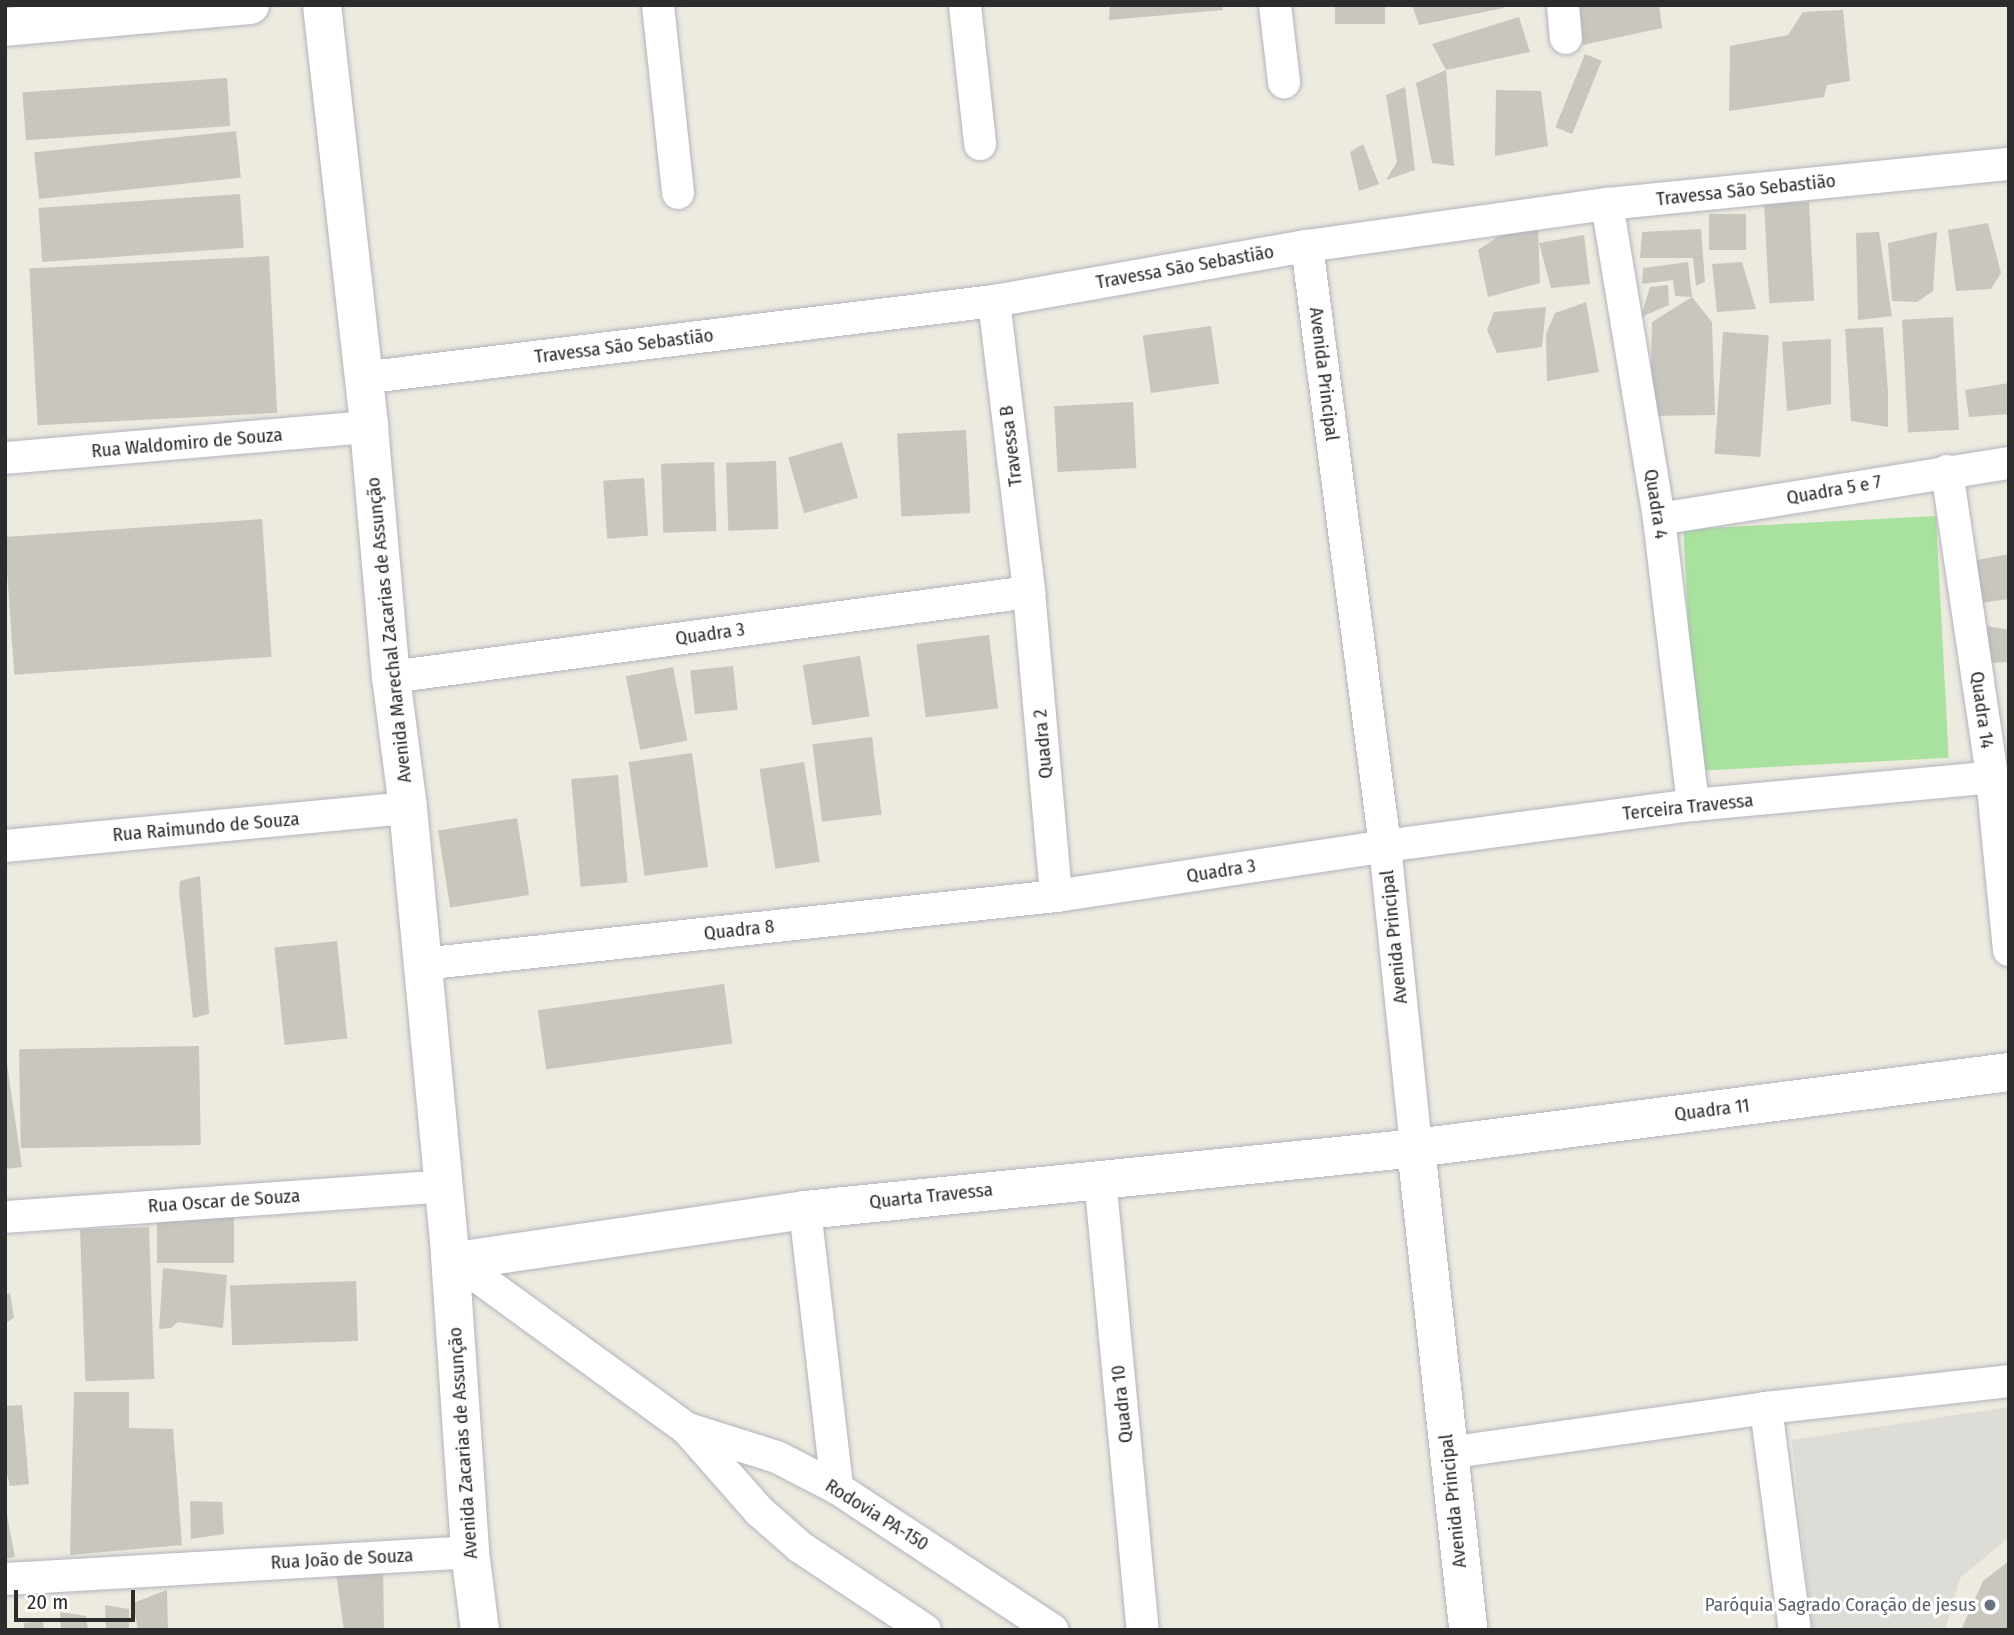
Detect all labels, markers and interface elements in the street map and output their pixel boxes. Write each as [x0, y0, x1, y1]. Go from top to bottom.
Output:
street label: Travessa São Sebastião [1655, 169, 1837, 211]
street label: Travessa São Sebastião [1094, 240, 1276, 294]
street label: Avenida Principal [1304, 306, 1344, 442]
street label: Travessa São Sebastião [533, 324, 715, 368]
street label: Travessa B [995, 404, 1027, 488]
street label: Rua Waldomiro de Souza [90, 423, 284, 463]
street label: Quadra 4 [1639, 467, 1673, 541]
street label: Quadra 5 e 7 [1785, 470, 1883, 510]
street label: Avenida Marechal Zacarias de Assunção [362, 476, 416, 784]
street label: Quadra 3 [674, 618, 746, 650]
street label: Quadra 14 [1965, 670, 1999, 750]
street label: Quadra 2 [1029, 708, 1057, 780]
street label: Terceira Travessa [1622, 789, 1754, 825]
street label: Rua Raimundo de Souza [112, 807, 300, 847]
street label: Quadra 3 [1185, 854, 1257, 888]
street label: Avenida Principal [1376, 869, 1412, 1005]
street label: Quadra 8 [703, 915, 775, 945]
street label: Quadra 11 [1673, 1094, 1751, 1126]
street label: Quarta Travessa [868, 1178, 994, 1214]
street label: Rua Oscar de Souza [147, 1184, 301, 1218]
street label: Avenida Zacarias de Assunção [444, 1326, 482, 1560]
street label: Quadra 10 [1107, 1364, 1137, 1444]
street label: Avenida Principal [1435, 1433, 1471, 1569]
street label: Rodovia PA-150 [821, 1474, 933, 1556]
street label: Rua João de Souza [270, 1544, 414, 1574]
scale bar [18, 1576, 138, 1620]
text: 20 m [27, 1589, 68, 1615]
place label: Paróquia Sagrado Coração de jesus [1705, 1594, 1976, 1616]
marker: Paróquia Sagrado Coração de jesus [1982, 1597, 1998, 1613]

